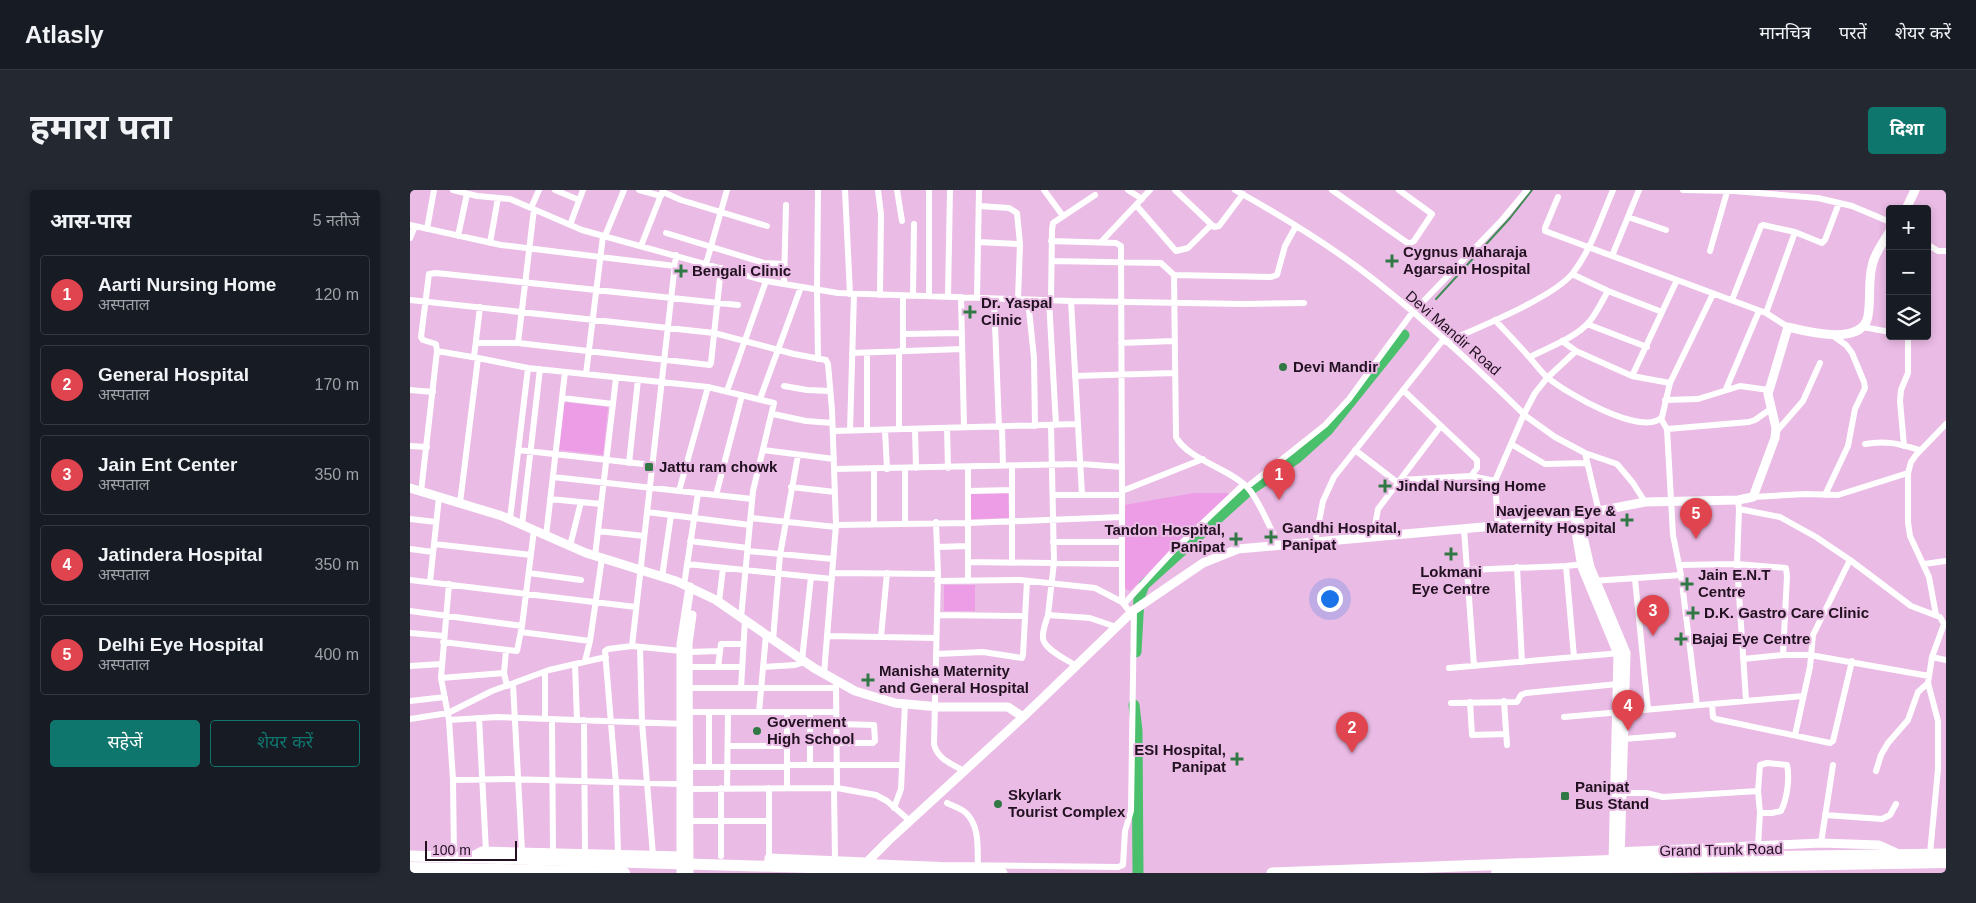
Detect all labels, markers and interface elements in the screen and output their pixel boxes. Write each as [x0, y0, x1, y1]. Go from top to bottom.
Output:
text: Atlasly [25, 21, 104, 48]
text: मानचित्र [1759, 23, 1811, 43]
text: परतें [1839, 23, 1867, 43]
text: शेयर करें [1895, 23, 1951, 43]
text: हमारा पता [30, 107, 172, 146]
button: दिशा [1868, 107, 1946, 154]
map controls [1886, 205, 1931, 340]
button: + [1886, 205, 1931, 250]
text: आस-पास [50, 209, 131, 232]
text: 5 नतीजे [313, 212, 360, 229]
place label: Cygnus Maharaja Agarsain Hospital [1403, 243, 1531, 277]
button: − [1886, 250, 1931, 295]
marker: Cygnus Maharaja Agarsain Hospital [1385, 254, 1399, 268]
place label: Bengali Clinic [692, 262, 791, 279]
marker: Bengali Clinic [674, 264, 688, 278]
text: Aarti Nursing Home [98, 274, 276, 295]
text: 1 [63, 286, 71, 303]
text: 120 m [315, 286, 359, 303]
street label: Devi Mandir Road [1402, 287, 1504, 378]
place label: Dr. Yaspal Clinic [981, 294, 1052, 328]
button: layers [1886, 295, 1931, 340]
text: अस्पताल [98, 296, 150, 313]
marker: Dr. Yaspal Clinic [963, 305, 977, 319]
place label: Devi Mandir [1293, 358, 1378, 375]
marker: Devi Mandir [1277, 361, 1289, 373]
text: General Hospital [98, 364, 249, 385]
text: 2 [63, 376, 71, 393]
text: 170 m [315, 376, 359, 393]
text: अस्पताल [98, 386, 150, 403]
text: Jain Ent Center [98, 454, 237, 475]
place label: Jattu ram chowk [659, 458, 778, 475]
pin: 1 [1263, 459, 1295, 500]
marker: Jattu ram chowk [643, 461, 655, 473]
text: 3 [63, 466, 71, 483]
text: 350 m [315, 466, 359, 483]
text: अस्पताल [98, 476, 150, 493]
place label: Jindal Nursing Home [1396, 477, 1546, 494]
marker: Jindal Nursing Home [1378, 479, 1392, 493]
pin: 5 [1680, 498, 1712, 539]
place label: Navjeevan Eye & Maternity Hospital [1486, 502, 1616, 536]
marker: Navjeevan Eye & Maternity Hospital [1620, 513, 1634, 527]
place label: Gandhi Hospital, Panipat [1282, 519, 1401, 553]
place label: Tandon Hospital, Panipat [1104, 521, 1225, 555]
marker: Gandhi Hospital, Panipat [1264, 530, 1278, 544]
marker: Tandon Hospital, Panipat [1229, 532, 1243, 546]
text: Jatindera Hospital [98, 544, 263, 565]
marker: Lokmani Eye Centre [1444, 547, 1458, 561]
text: 4 [63, 556, 71, 573]
text: 350 m [315, 556, 359, 573]
place label: Lokmani Eye Centre [1412, 563, 1490, 597]
text: अस्पताल [98, 566, 150, 583]
place label: Jain E.N.T Centre [1698, 566, 1771, 600]
marker: Jain E.N.T Centre [1680, 577, 1694, 591]
your location [1317, 586, 1343, 612]
pin: 3 [1637, 595, 1669, 636]
place label: D.K. Gastro Care Clinic [1704, 604, 1869, 621]
marker: D.K. Gastro Care Clinic [1686, 606, 1700, 620]
place label: Bajaj Eye Centre [1692, 630, 1810, 647]
marker: Bajaj Eye Centre [1674, 632, 1688, 646]
text: Delhi Eye Hospital [98, 634, 264, 655]
text: 5 [63, 646, 71, 663]
text: 400 m [315, 646, 359, 663]
text: अस्पताल [98, 656, 150, 673]
place label: Manisha Maternity and General Hospital [879, 662, 1029, 696]
marker: Manisha Maternity and General Hospital [861, 673, 875, 687]
pin: 4 [1612, 690, 1644, 731]
pin: 2 [1336, 712, 1368, 753]
place label: Goverment High School [767, 713, 855, 747]
button: सहेजें [50, 720, 200, 767]
button: शेयर करें [210, 720, 360, 767]
marker: Goverment High School [751, 725, 763, 737]
place label: ESI Hospital, Panipat [1134, 741, 1226, 775]
marker: ESI Hospital, Panipat [1230, 752, 1244, 766]
place label: Panipat Bus Stand [1575, 778, 1649, 812]
place label: Skylark Tourist Complex [1008, 786, 1126, 820]
marker: Panipat Bus Stand [1559, 790, 1571, 802]
marker: Skylark Tourist Complex [992, 798, 1004, 810]
scale bar [425, 838, 518, 861]
street label: Grand Trunk Road [1659, 840, 1783, 859]
text: 100 m [432, 842, 471, 858]

